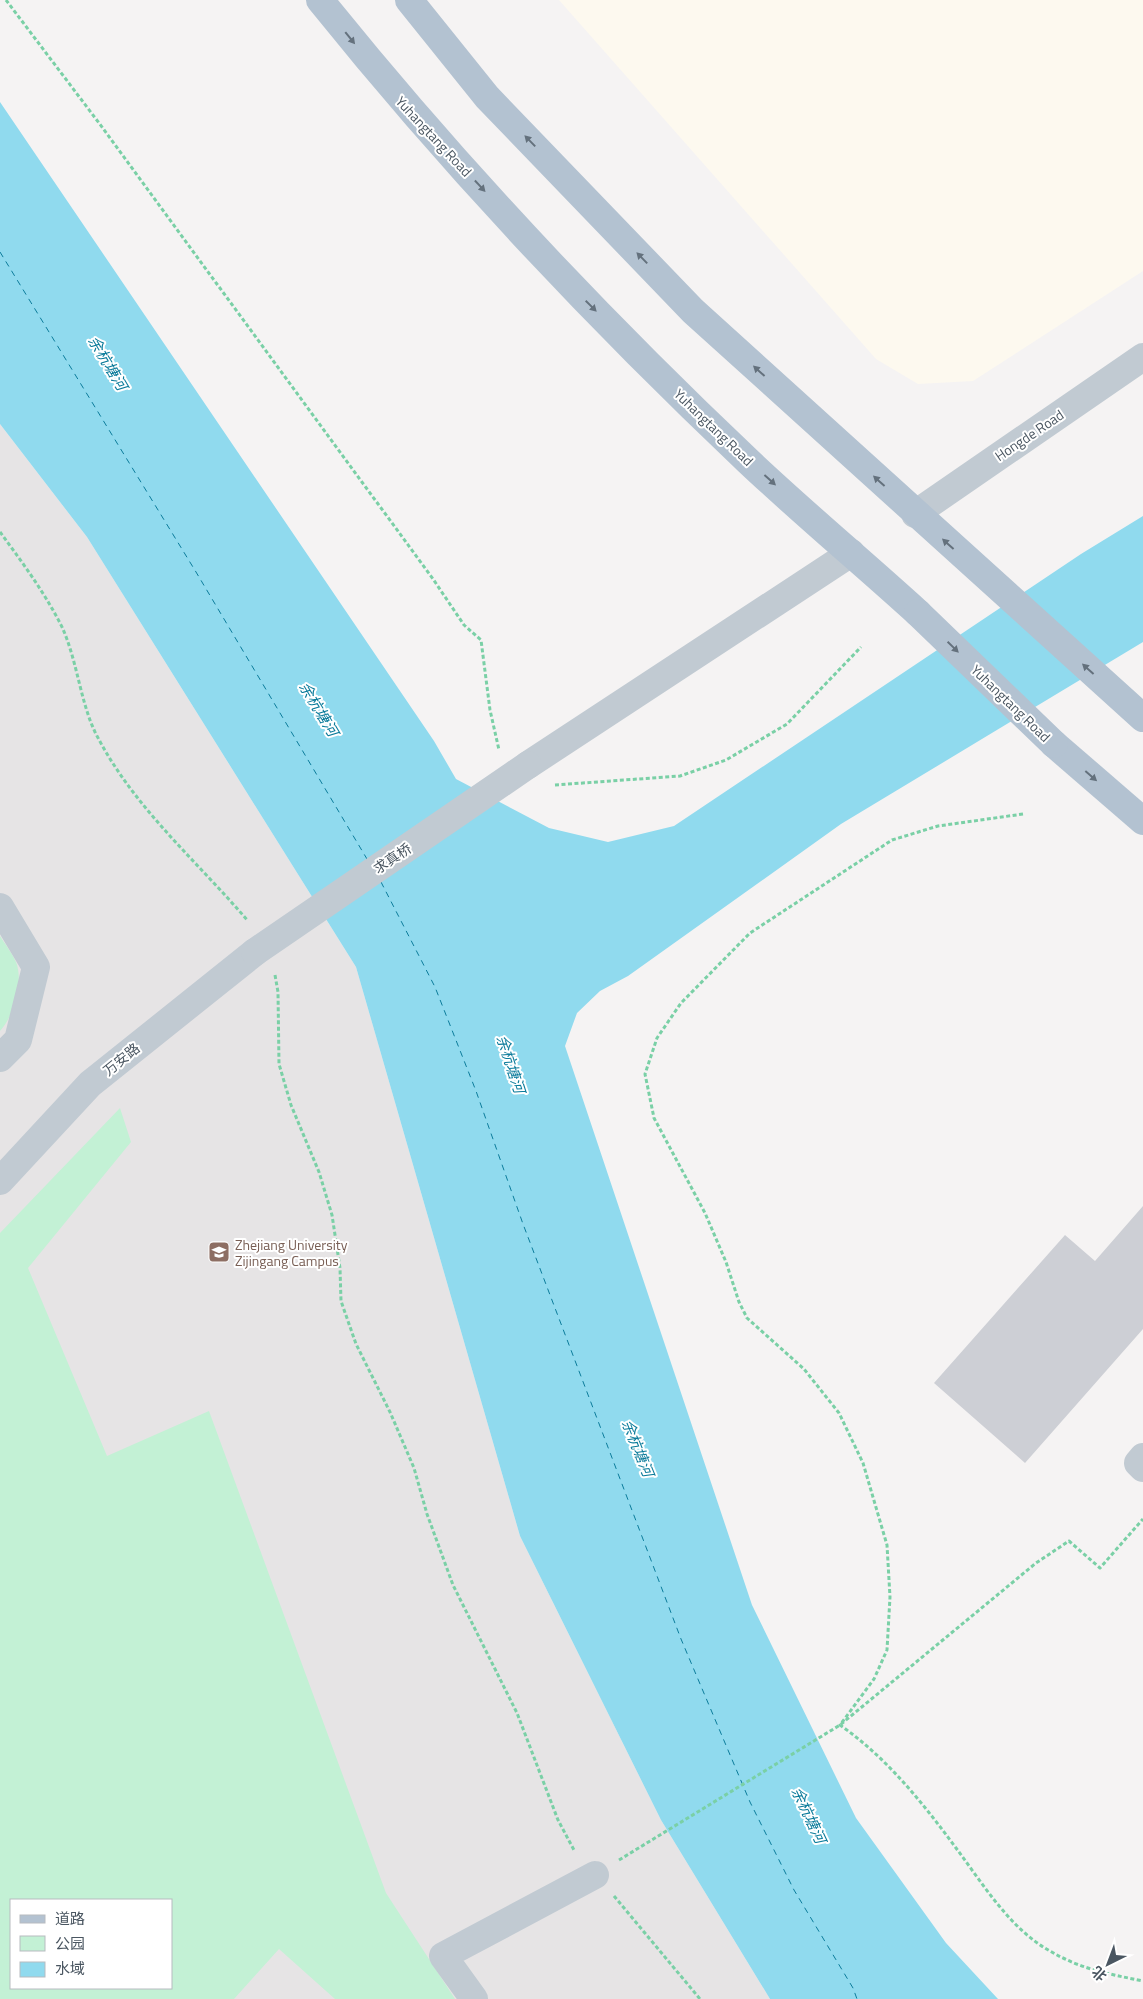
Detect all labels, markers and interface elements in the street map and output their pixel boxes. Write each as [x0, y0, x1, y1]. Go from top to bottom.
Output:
one-way arrow [345, 31, 356, 44]
street label: Yuhangtang Road [391, 91, 477, 181]
one-way arrow [524, 135, 536, 147]
one-way arrow [475, 180, 486, 193]
one-way arrow [636, 252, 648, 264]
one-way arrow [584, 300, 596, 312]
water label: 余杭塘河 [83, 331, 135, 397]
one-way arrow [753, 365, 765, 377]
street label: Yuhangtang Road [670, 384, 758, 470]
street label: Hongde Road [990, 404, 1068, 466]
one-way arrow [763, 474, 775, 486]
one-way arrow [873, 475, 885, 487]
one-way arrow [943, 538, 955, 550]
one-way arrow [947, 641, 959, 653]
street label: Yuhangtang Road [967, 660, 1055, 746]
one-way arrow [1083, 663, 1095, 675]
water label: 余杭塘河 [294, 677, 346, 743]
one-way arrow [1085, 770, 1097, 782]
street label: 求真桥 [369, 838, 415, 878]
water label: 余杭塘河 [491, 1032, 532, 1099]
street label: 万安路 [98, 1038, 144, 1080]
place label: Zhejiang University Zijingang Campus [235, 1234, 348, 1271]
school or university icon: Zhejiang University Zijingang Campus [207, 1240, 231, 1264]
water label: 余杭塘河 [616, 1416, 661, 1483]
water label: 余杭塘河 [786, 1783, 833, 1850]
legend [10, 1899, 172, 1989]
text: 道路 [55, 1907, 85, 1930]
text: 公园 [55, 1932, 85, 1955]
north arrow [1083, 1939, 1133, 1989]
text: 水域 [55, 1957, 85, 1980]
text: 北 [1087, 1962, 1111, 1987]

